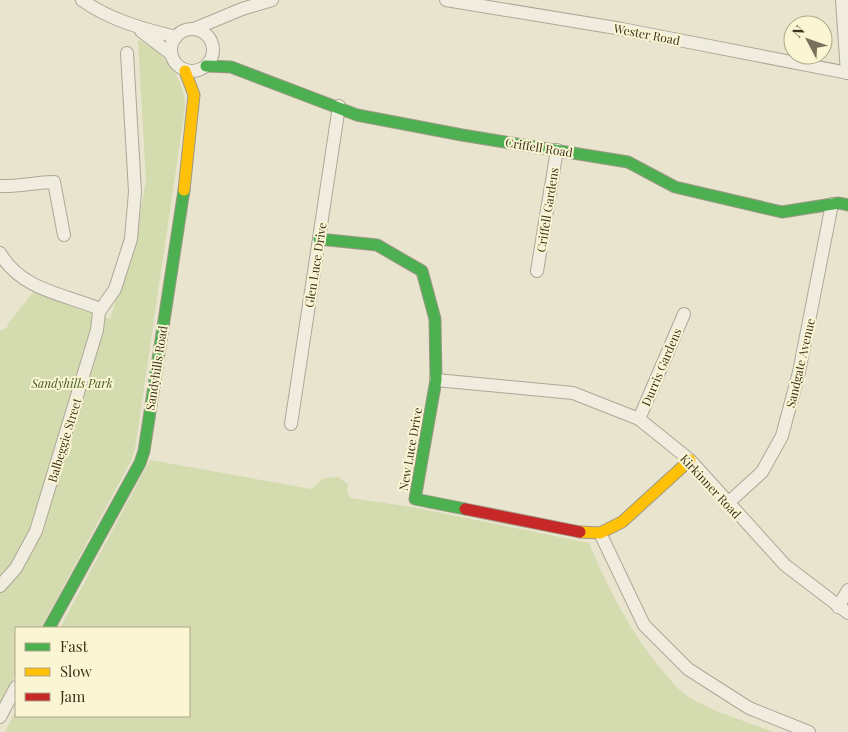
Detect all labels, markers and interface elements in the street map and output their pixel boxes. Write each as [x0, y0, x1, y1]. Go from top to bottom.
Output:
north arrow [783, 15, 833, 65]
street label: Wester Road [612, 20, 682, 48]
text: N [787, 21, 808, 41]
street label: Criffell Road [504, 134, 574, 160]
street label: Criffell Gardens [532, 166, 562, 254]
street label: Glen Luce Drive [300, 221, 330, 309]
street label: Sandgate Avenue [782, 317, 818, 409]
street label: Sandyhills Road [141, 325, 171, 411]
street label: Durris Gardens [637, 326, 685, 408]
park label: Sandyhills Park [30, 375, 113, 391]
street label: Balbeggie Street [44, 395, 85, 484]
street label: New Luce Drive [395, 406, 425, 492]
street label: Kirkinner Road [677, 450, 745, 522]
legend [15, 627, 190, 717]
text: Fast [60, 636, 89, 656]
text: Slow [60, 661, 92, 681]
text: Jam [59, 686, 86, 706]

